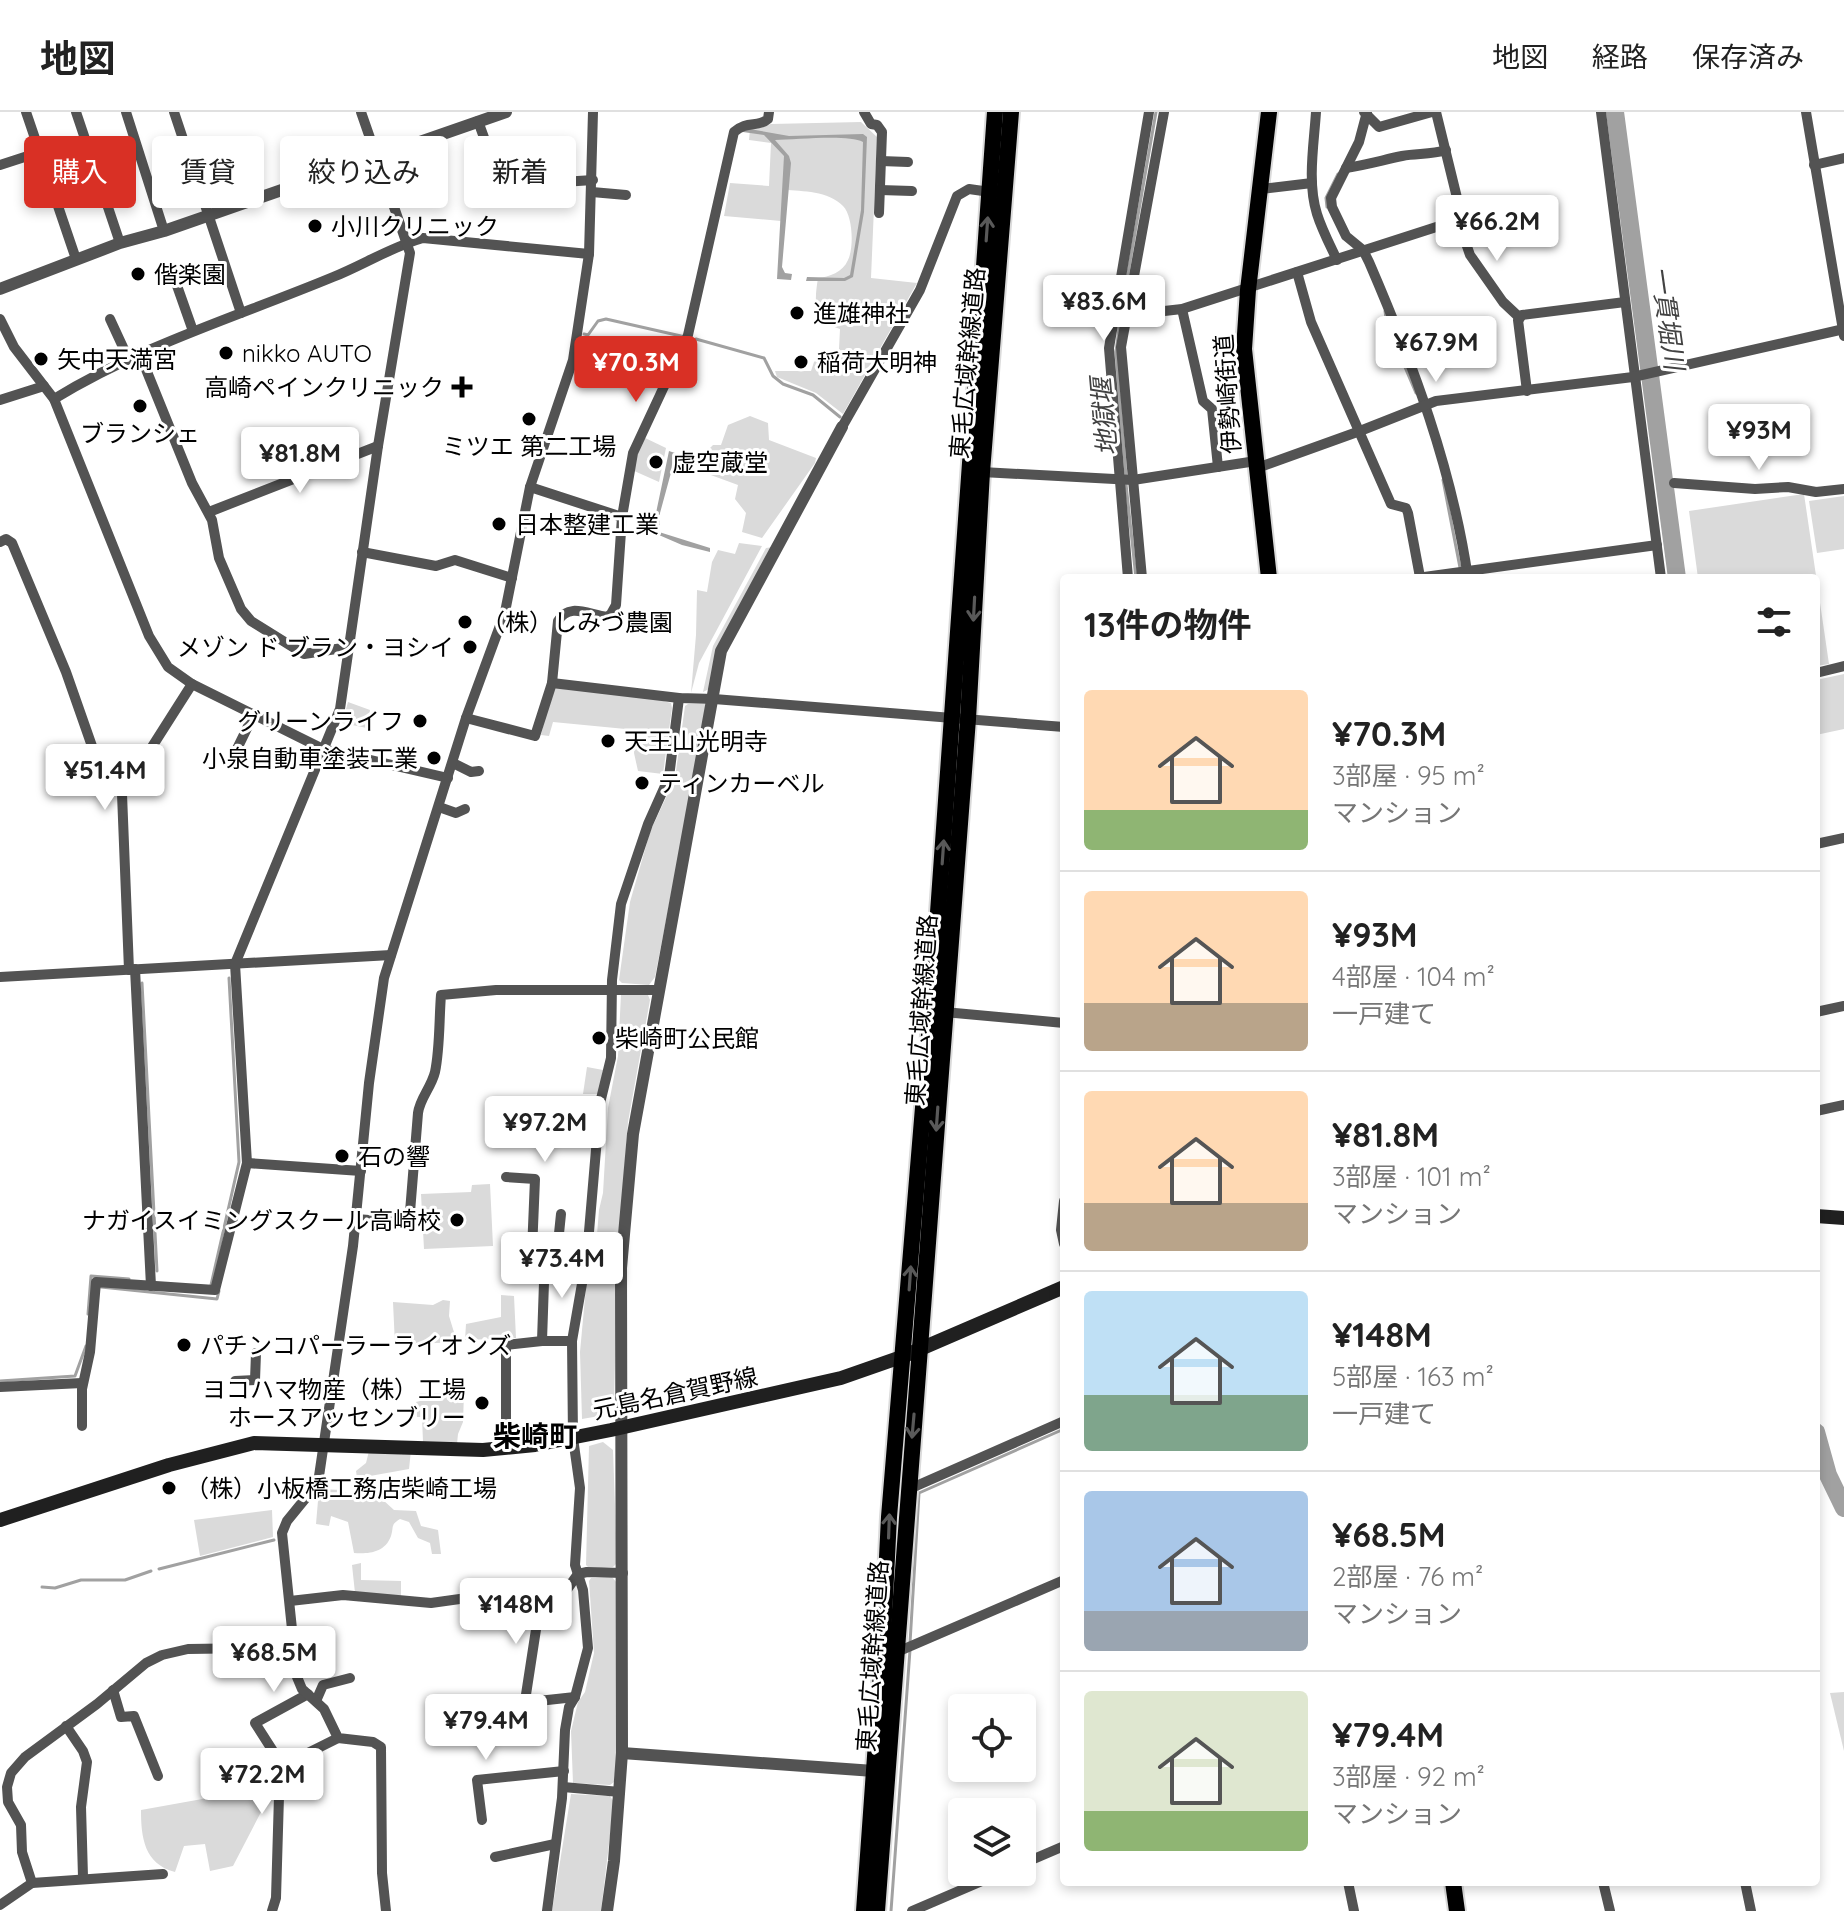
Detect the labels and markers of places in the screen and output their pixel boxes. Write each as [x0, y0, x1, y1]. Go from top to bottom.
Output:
pin: ¥66.2M [1432, 195, 1562, 263]
place label: 小川クリニック [331, 211, 499, 241]
marker: 小川クリニック [306, 217, 324, 235]
place label: 偕楽園 [154, 259, 226, 289]
marker: 偕楽園 [129, 265, 147, 283]
pin: ¥83.6M [1039, 275, 1169, 343]
place label: 進雄神社 [813, 298, 909, 328]
marker: 進雄神社 [788, 304, 806, 322]
pin: ¥67.9M [1371, 316, 1501, 384]
pin: ¥70.3M [571, 336, 701, 404]
place label: nikko AUTO [242, 338, 372, 368]
place label: 矢中天満宮 [57, 344, 177, 374]
marker: nikko AUTO [217, 344, 235, 362]
place label: 稲荷大明神 [817, 347, 937, 377]
marker: 矢中天満宮 [32, 350, 50, 368]
marker: 稲荷大明神 [792, 353, 810, 371]
place label: 高崎ペインクリニック [204, 372, 444, 402]
marker: 高崎ペインクリニック [451, 376, 473, 398]
marker: ブランシェ [131, 397, 149, 415]
pin: ¥93M [1712, 404, 1806, 472]
marker: ミツエ 第二工場 [520, 410, 538, 428]
place label: ブランシェ [80, 418, 200, 448]
pin: ¥81.8M [235, 427, 365, 495]
place label: ミツエ 第二工場 [442, 431, 616, 461]
place label: 虚空蔵堂 [672, 447, 768, 477]
marker: 虚空蔵堂 [647, 453, 665, 471]
place label: 日本整建工業 [515, 509, 659, 539]
marker: 日本整建工業 [490, 515, 508, 533]
place label: （株）しみづ農園 [481, 607, 673, 637]
marker: （株）しみづ農園 [456, 613, 474, 631]
place label: メゾン ド ブラン・ヨシイ [177, 632, 454, 662]
marker: メゾン ド ブラン・ヨシイ [461, 638, 479, 656]
place label: グリーンライフ [237, 706, 404, 736]
marker: グリーンライフ [411, 712, 429, 730]
place label: 天王山光明寺 [624, 726, 768, 756]
marker: 天王山光明寺 [599, 732, 617, 750]
place label: 小泉自動車塗装工業 [202, 743, 418, 773]
pin: ¥51.4M [40, 744, 170, 812]
marker: 小泉自動車塗装工業 [425, 749, 443, 767]
place label: ティンカーベル [658, 768, 825, 798]
marker: ティンカーベル [633, 774, 651, 792]
place label: 柴崎町公民館 [615, 1023, 759, 1053]
marker: 柴崎町公民館 [590, 1029, 608, 1047]
pin: ¥97.2M [480, 1096, 610, 1164]
place label: 石の響 [358, 1141, 430, 1171]
marker: 石の響 [333, 1147, 351, 1165]
place label: ナガイスイミングスクール高崎校 [82, 1205, 441, 1235]
marker: ナガイスイミングスクール高崎校 [448, 1211, 466, 1229]
pin: ¥73.4M [497, 1232, 627, 1300]
place label: パチンコパーラーライオンズ [200, 1330, 512, 1360]
marker: パチンコパーラーライオンズ [175, 1336, 193, 1354]
place label: ヨコハマ物産（株）工場 ホースアッセンブリー [202, 1374, 466, 1432]
marker: ヨコハマ物産（株）工場 ホースアッセンブリー [473, 1394, 491, 1412]
place label: （株）小板橋工務店柴崎工場 [185, 1473, 497, 1503]
marker: （株）小板橋工務店柴崎工場 [160, 1479, 178, 1497]
pin: ¥148M [460, 1578, 572, 1646]
pin: ¥68.5M [209, 1626, 339, 1694]
pin: ¥79.4M [421, 1694, 551, 1762]
pin: ¥72.2M [197, 1748, 327, 1816]

